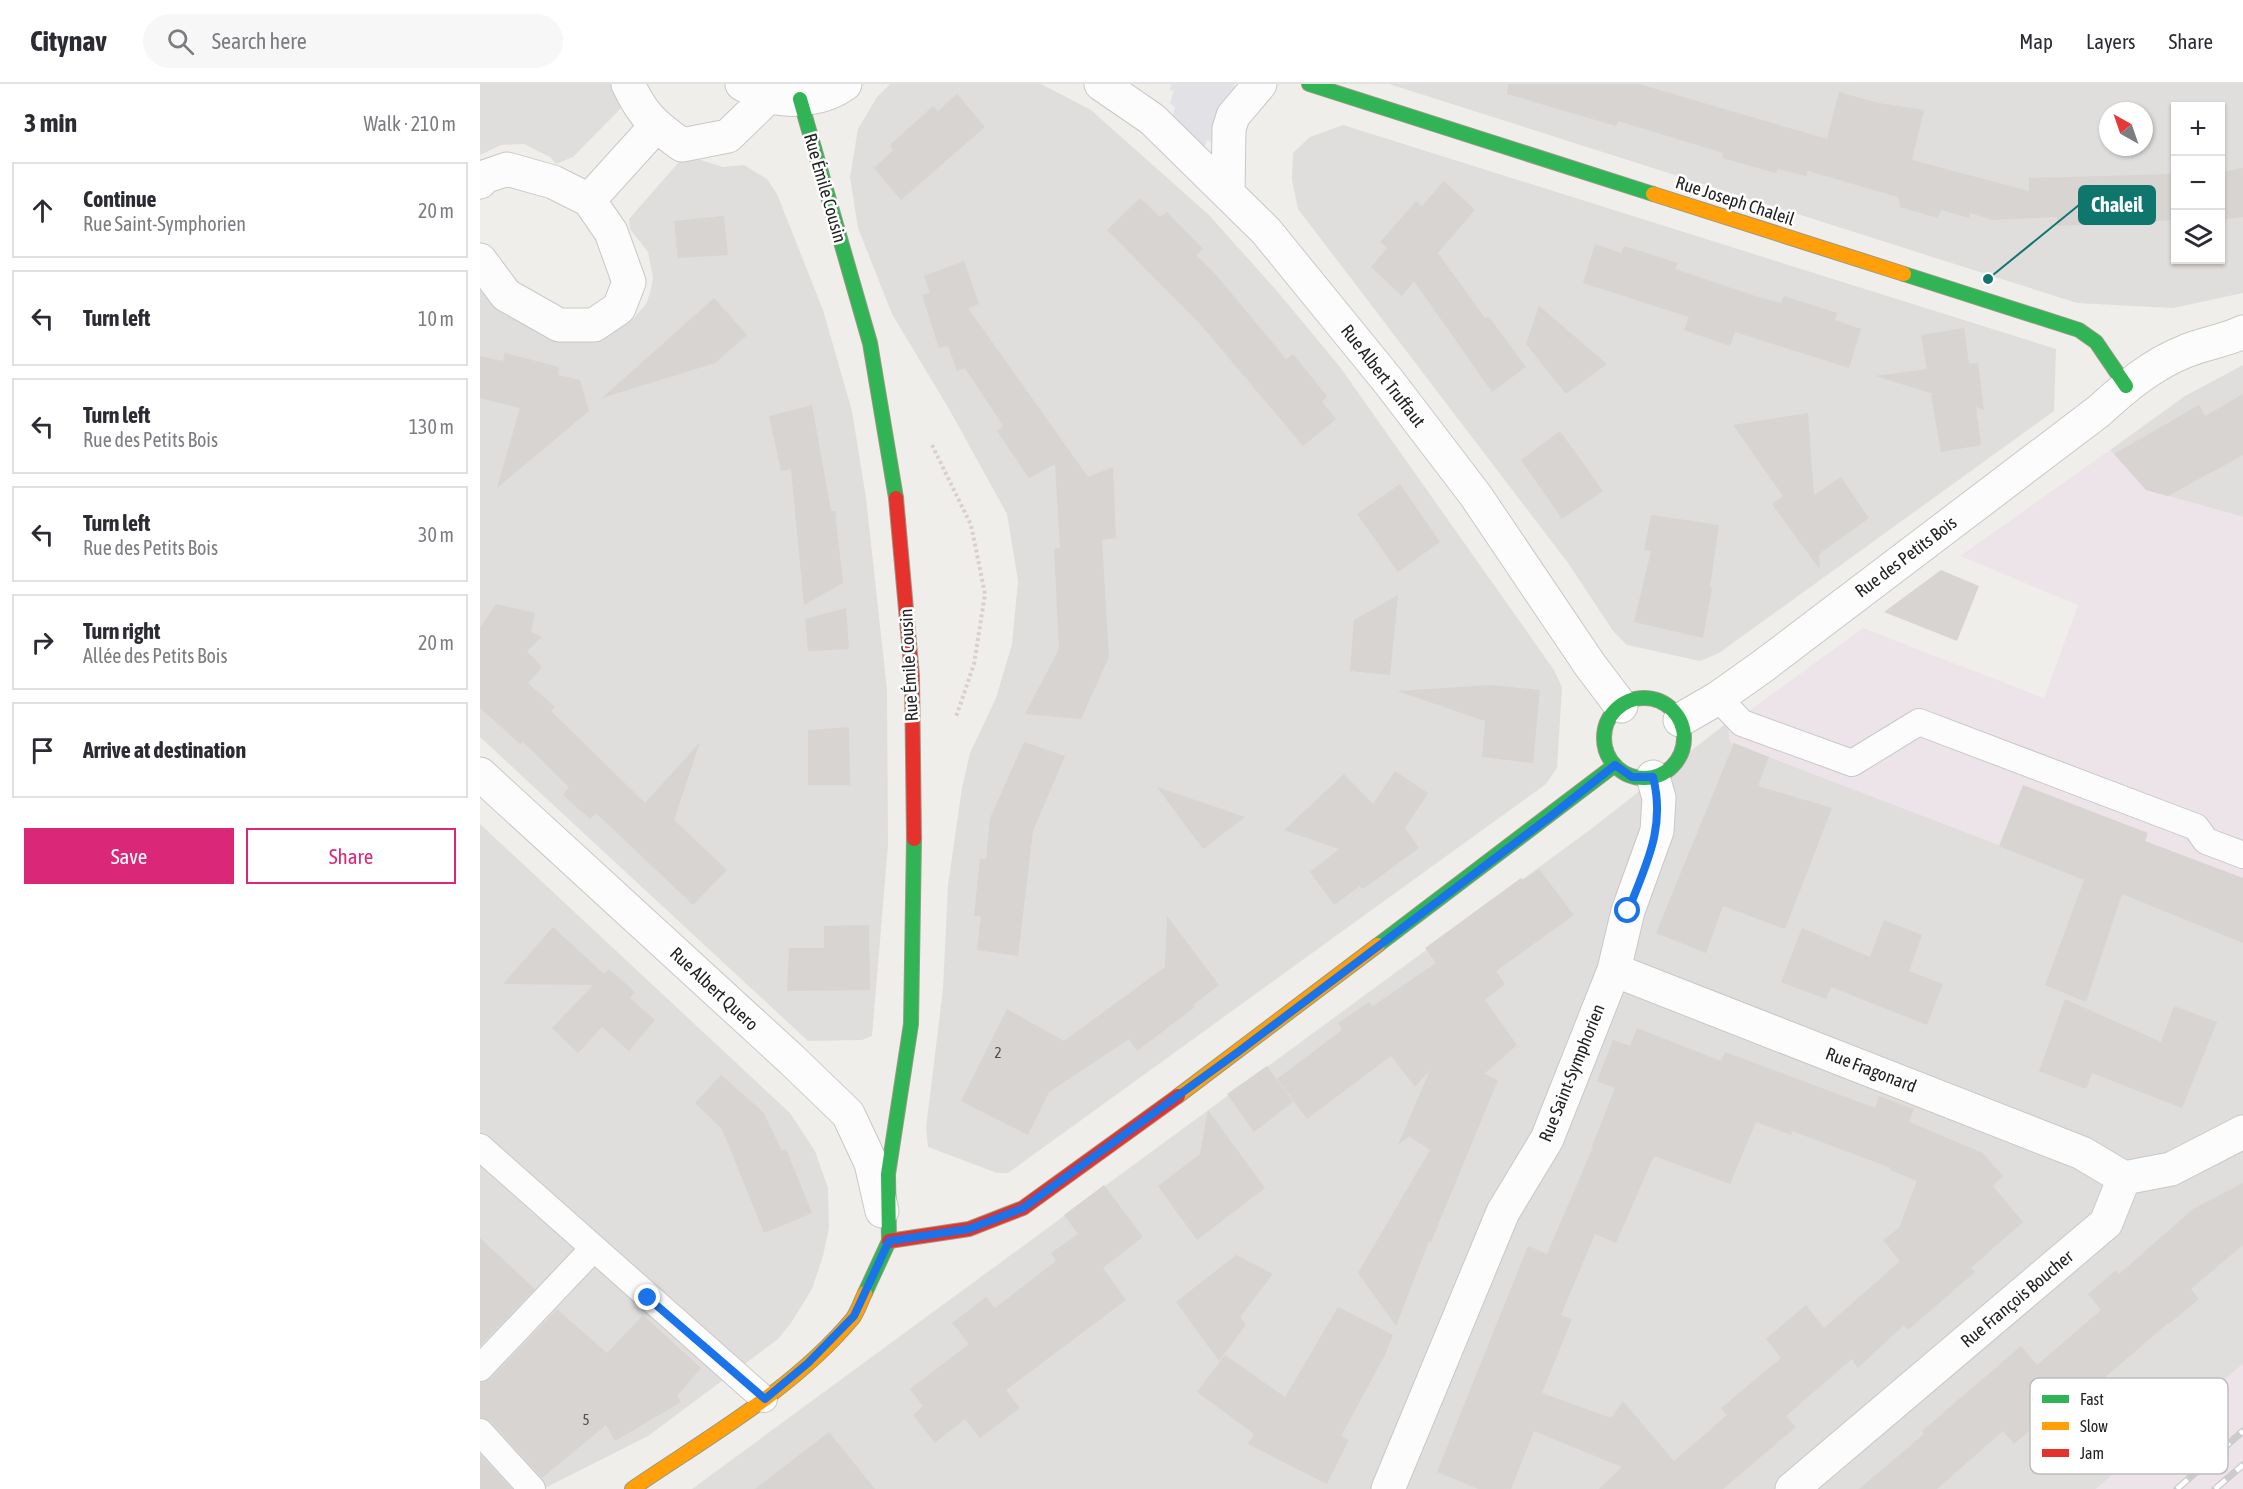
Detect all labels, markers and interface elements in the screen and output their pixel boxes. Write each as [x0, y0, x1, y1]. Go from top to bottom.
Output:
search box [143, 14, 563, 68]
text: Citynav [30, 25, 107, 57]
icon: search [164, 25, 197, 58]
text: Search here [212, 28, 307, 54]
text: Map [2019, 29, 2053, 53]
text: Layers [2086, 29, 2136, 53]
text: Share [2169, 29, 2213, 53]
north arrow [2099, 102, 2153, 156]
map controls [2171, 102, 2225, 264]
button: + [2171, 102, 2225, 156]
text: 3 min [24, 108, 77, 138]
text: Walk · 210 m [364, 112, 456, 135]
street label: Rue Émile Cousin [800, 131, 851, 245]
button: − [2171, 156, 2225, 210]
street label: Rue Joseph Chaleil [1673, 171, 1797, 230]
text: Continue [83, 186, 157, 212]
callout: Chaleil [2079, 186, 2155, 224]
text: Chaleil [2091, 193, 2144, 216]
icon: ahead [26, 194, 59, 227]
text: 20 m [418, 199, 454, 222]
button: layers [2171, 210, 2225, 264]
text: Rue Saint-Symphorien [83, 212, 246, 235]
icon: left [26, 302, 59, 335]
text: Turn left [83, 305, 150, 331]
text: 10 m [418, 307, 454, 330]
street label: Rue Albert Truffaut [1337, 320, 1430, 431]
text: Turn left [83, 402, 150, 428]
icon: left [26, 410, 59, 443]
text: 130 m [409, 415, 454, 438]
text: Rue des Petits Bois [83, 428, 218, 451]
text: Turn left [83, 510, 150, 536]
street label: Rue des Petits Bois [1851, 512, 1961, 602]
icon: left [26, 518, 59, 551]
text: 30 m [418, 523, 454, 546]
text: Rue des Petits Bois [83, 536, 218, 559]
street label: Rue Émile Cousin [895, 608, 922, 722]
text: Turn right [83, 618, 160, 644]
icon: right [26, 626, 59, 659]
text: 20 m [418, 631, 454, 654]
text: Allée des Petits Bois [83, 644, 228, 667]
icon: arrive [26, 734, 59, 767]
text: Arrive at destination [83, 737, 246, 763]
button: Save [24, 828, 234, 884]
button: Share [246, 828, 456, 884]
route start [1614, 897, 1640, 923]
street label: Rue Albert Quero [666, 943, 763, 1035]
street label: Rue Saint-Symphorien [1534, 1001, 1609, 1145]
street label: Rue Fragonard [1823, 1043, 1919, 1096]
house number: 2 [994, 1044, 1002, 1061]
street label: Rue François Boucher [1956, 1245, 2078, 1352]
route end [634, 1284, 660, 1310]
legend [2030, 1378, 2228, 1474]
text: Fast [2080, 1390, 2104, 1408]
house number: 5 [582, 1411, 590, 1428]
text: Slow [2080, 1417, 2108, 1435]
text: Jam [2080, 1444, 2104, 1462]

